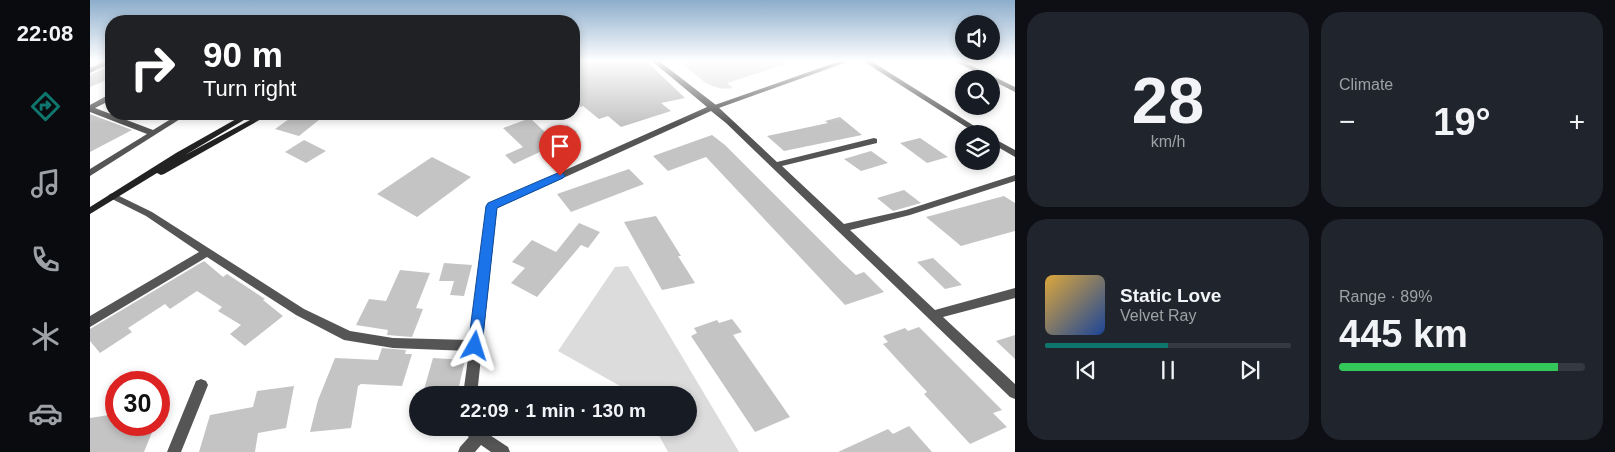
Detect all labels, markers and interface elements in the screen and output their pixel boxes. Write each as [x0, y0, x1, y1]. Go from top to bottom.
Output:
map controls [955, 15, 1000, 170]
button: sound [955, 15, 1000, 60]
text: 22:08 [17, 21, 73, 46]
icon: right [120, 35, 185, 100]
text: 90 m [203, 35, 283, 74]
text: 28 [1132, 64, 1204, 137]
button: search [955, 70, 1000, 115]
text: Turn right [203, 76, 296, 101]
text: Climate [1339, 76, 1393, 93]
icon: directions [28, 89, 63, 124]
text: 19° [1433, 101, 1491, 143]
text: − [1339, 106, 1355, 137]
text: + [1569, 106, 1585, 137]
pin [539, 125, 581, 176]
button: layers [955, 125, 1000, 170]
icon: arrive [546, 132, 574, 160]
text: km/h [1151, 133, 1185, 150]
icon: music [28, 166, 63, 201]
icon: phone [28, 242, 63, 277]
text: Static Love [1120, 285, 1221, 306]
text: Range · 89% [1339, 288, 1432, 305]
text: Velvet Ray [1120, 307, 1196, 324]
text: 445 km [1339, 313, 1468, 355]
icon: climate [28, 319, 63, 354]
position arrow [448, 319, 500, 371]
icon: previous [1072, 356, 1100, 384]
icon: pause [1154, 356, 1182, 384]
icon: next [1236, 356, 1264, 384]
speed limit sign: 30 [105, 371, 170, 436]
icon: car [28, 396, 63, 431]
text: 22:09 · 1 min · 130 m [460, 400, 646, 421]

